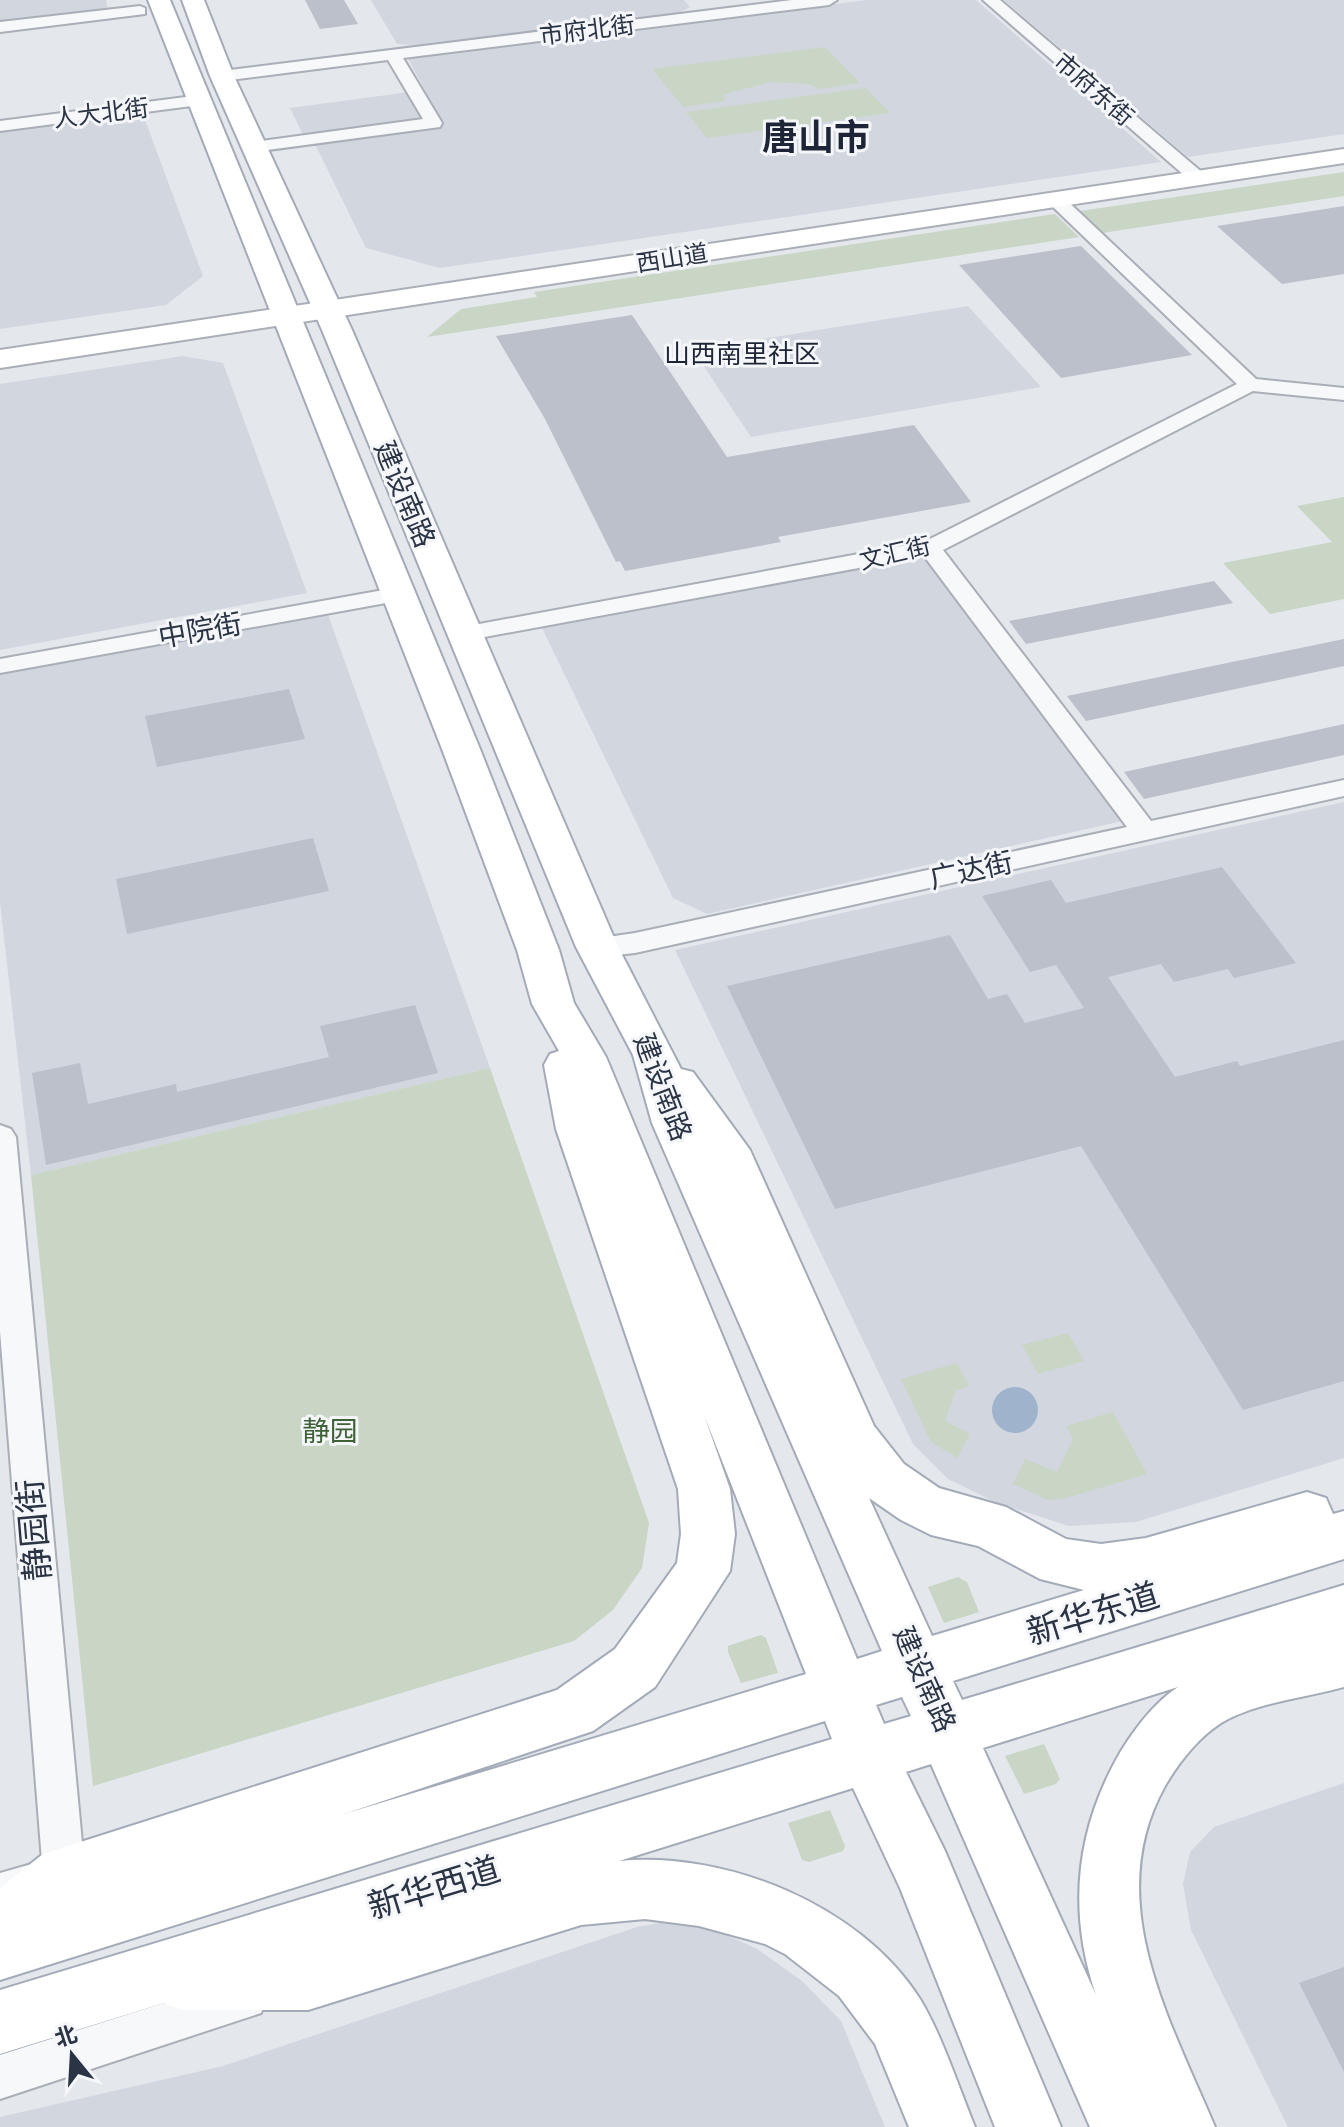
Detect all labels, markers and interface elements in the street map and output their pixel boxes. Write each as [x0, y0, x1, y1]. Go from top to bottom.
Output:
street label: 市府北街 [537, 9, 637, 51]
street label: 市府东街 [1048, 46, 1140, 132]
street label: 人大北街 [51, 92, 151, 134]
district label: 唐山市 [762, 115, 870, 161]
street label: 西山道 [634, 237, 710, 279]
district label: 山西南里社区 [664, 337, 820, 371]
street label: 建设南路 [367, 435, 443, 553]
street label: 文汇街 [856, 530, 934, 576]
street label: 中院街 [156, 605, 244, 655]
street label: 广达街 [926, 844, 1016, 896]
street label: 建设南路 [626, 1028, 700, 1146]
park label: 静园 [302, 1413, 358, 1449]
street label: 静园街 [8, 1477, 60, 1583]
street label: 新华东道 [1022, 1574, 1164, 1654]
street label: 建设南路 [886, 1621, 964, 1737]
street label: 新华西道 [363, 1848, 505, 1928]
north arrow [32, 2015, 112, 2095]
text: 北 [51, 2019, 81, 2053]

